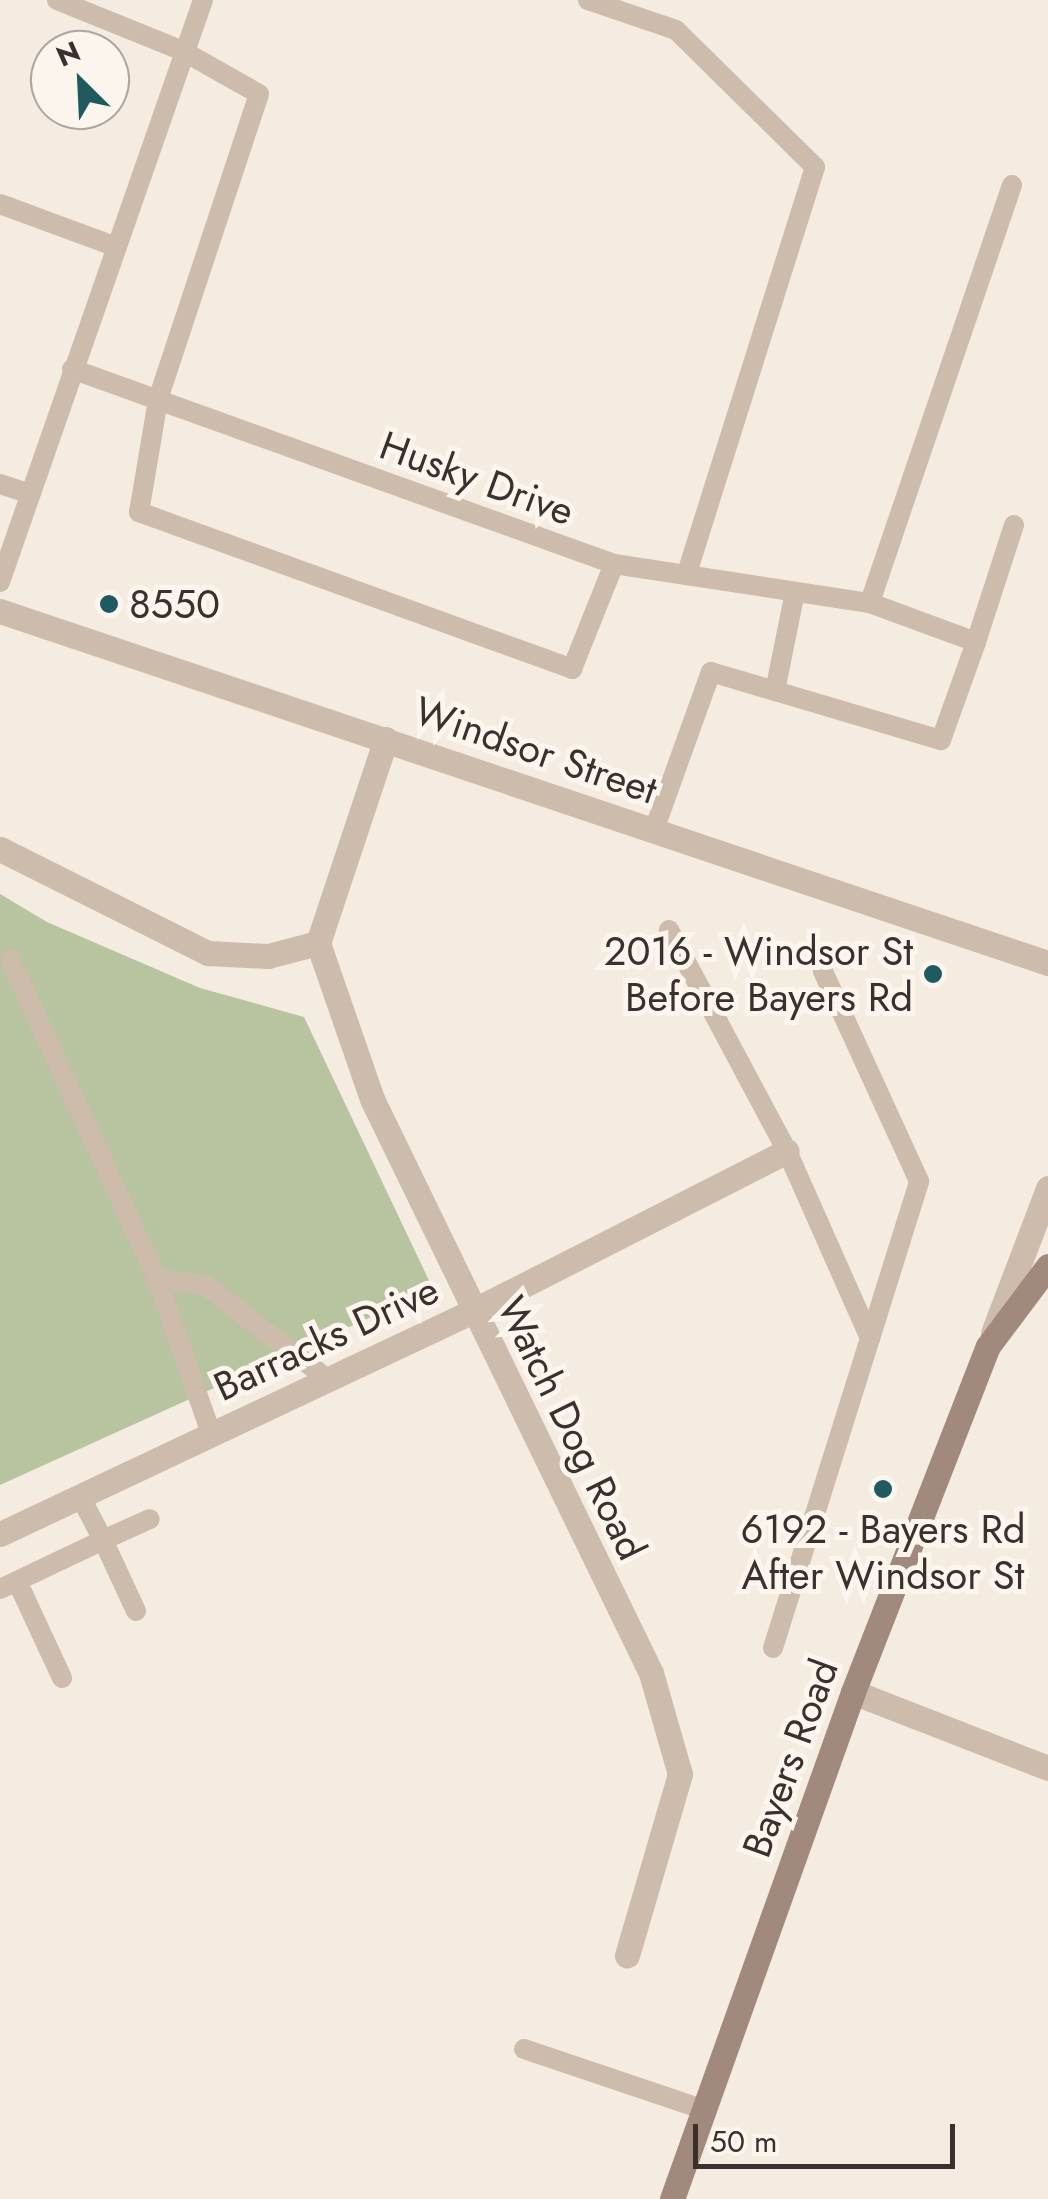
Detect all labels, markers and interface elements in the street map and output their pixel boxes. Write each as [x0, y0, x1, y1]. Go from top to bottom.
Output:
north arrow [30, 30, 130, 130]
text: N [50, 31, 87, 77]
street label: Husky Drive [374, 421, 580, 535]
place label: 8550 [129, 580, 220, 628]
marker: 8550 [98, 593, 120, 615]
street label: Windsor Street [409, 686, 663, 814]
place label: 2016 - Windsor St Before Bayers Rd [604, 927, 913, 1021]
marker: 2016 - Windsor St Before Bayers Rd [922, 963, 944, 985]
street label: Barracks Drive [206, 1265, 446, 1411]
street label: Watch Dog Road [488, 1289, 656, 1567]
marker: 6192 - Bayers Rd After Windsor St [872, 1478, 894, 1500]
place label: 6192 - Bayers Rd After Windsor St [740, 1505, 1026, 1599]
street label: Bayers Road [732, 1652, 848, 1864]
scale bar [698, 2104, 960, 2166]
text: 50 m [710, 2120, 777, 2163]

